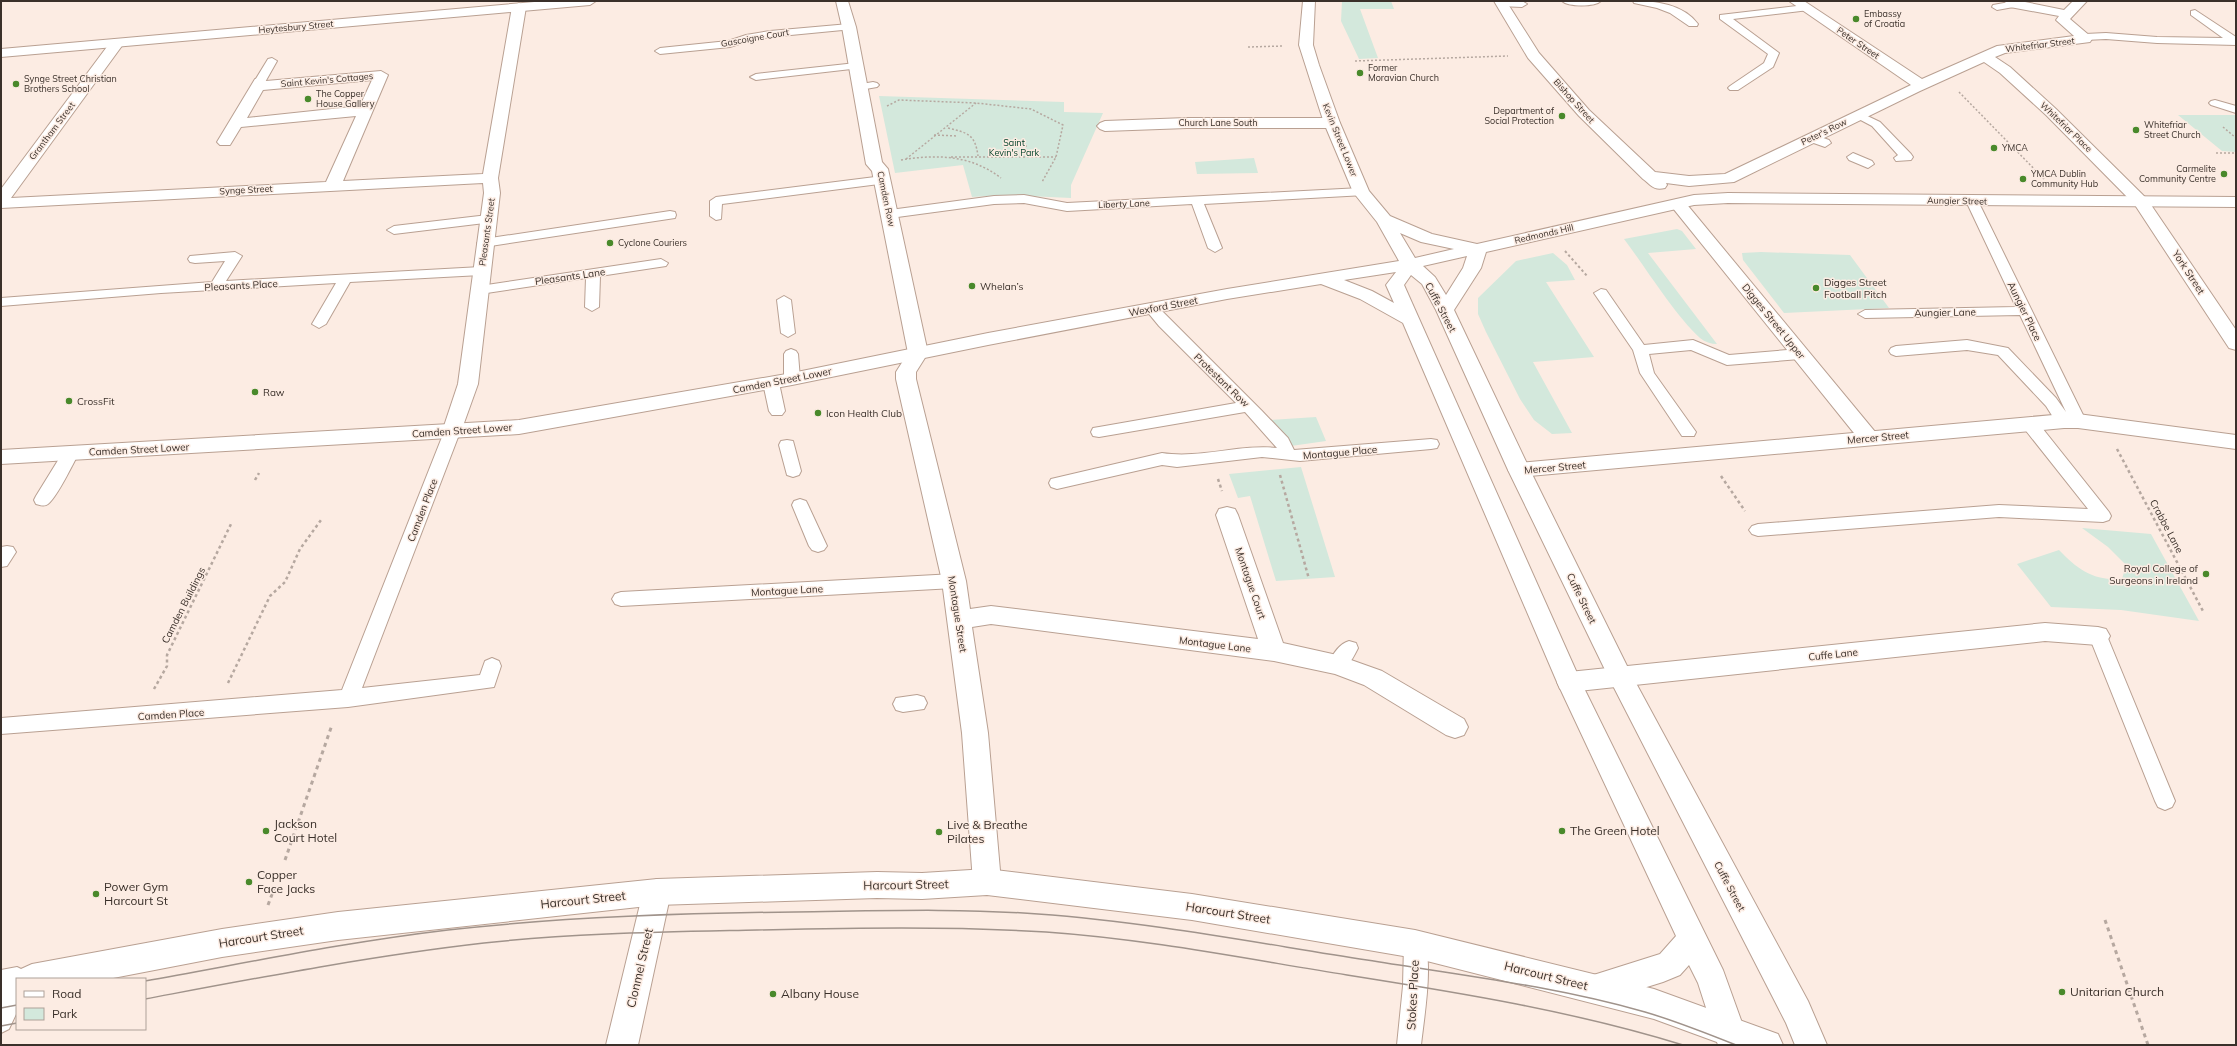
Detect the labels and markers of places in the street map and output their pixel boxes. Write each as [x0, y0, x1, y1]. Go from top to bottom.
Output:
place label: Embassy of Croatia [1864, 8, 1905, 29]
marker: Embassy of Croatia [1851, 14, 1861, 24]
place label: Former Moravian Church [1368, 62, 1439, 83]
marker: Former Moravian Church [1355, 68, 1365, 78]
place label: Synge Street Christian Brothers School [24, 73, 117, 94]
marker: Synge Street Christian Brothers School [11, 79, 21, 89]
place label: The Copper House Gallery [316, 88, 375, 110]
marker: The Copper House Gallery [303, 94, 313, 104]
place label: Department of Social Protection [1485, 105, 1555, 126]
marker: Department of Social Protection [1557, 111, 1567, 121]
place label: Whitefriar Street Church [2144, 119, 2201, 140]
marker: Whitefriar Street Church [2131, 125, 2141, 135]
place label: YMCA [2001, 142, 2028, 153]
marker: YMCA [1989, 143, 1999, 153]
place label: Carmelite Community Centre [2139, 163, 2216, 185]
place label: YMCA Dublin Community Hub [2030, 168, 2098, 190]
marker: Carmelite Community Centre [2219, 169, 2229, 179]
marker: YMCA Dublin Community Hub [2018, 174, 2028, 184]
place label: Cyclone Couriers [618, 237, 687, 249]
marker: Cyclone Couriers [605, 238, 615, 248]
place label: Digges Street Football Pitch [1824, 276, 1887, 301]
place label: Whelan’s [980, 280, 1023, 293]
marker: Whelan’s [967, 281, 977, 291]
marker: Digges Street Football Pitch [1811, 283, 1821, 293]
place label: Raw [263, 386, 285, 399]
marker: Raw [250, 387, 260, 397]
place label: CrossFit [77, 395, 115, 408]
marker: CrossFit [64, 396, 74, 406]
place label: Icon Health Club [826, 407, 902, 420]
marker: Icon Health Club [813, 408, 823, 418]
place label: Royal College of Surgeons in Ireland [2109, 562, 2199, 587]
marker: Royal College of Surgeons in Ireland [2201, 569, 2211, 579]
place label: Jackson Court Hotel [274, 816, 337, 845]
place label: Live & Breathe Pilates [947, 817, 1027, 846]
place label: The Green Hotel [1570, 823, 1660, 838]
marker: Jackson Court Hotel [261, 826, 271, 836]
marker: The Green Hotel [1557, 826, 1567, 836]
marker: Live & Breathe Pilates [934, 827, 944, 837]
place label: Copper Face Jacks [257, 867, 315, 896]
marker: Copper Face Jacks [244, 877, 254, 887]
place label: Power Gym Harcourt St [104, 879, 168, 908]
marker: Power Gym Harcourt St [91, 889, 101, 899]
place label: Unitarian Church [2070, 984, 2164, 999]
place label: Albany House [781, 986, 859, 1001]
marker: Unitarian Church [2057, 987, 2067, 997]
marker: Albany House [768, 989, 778, 999]

